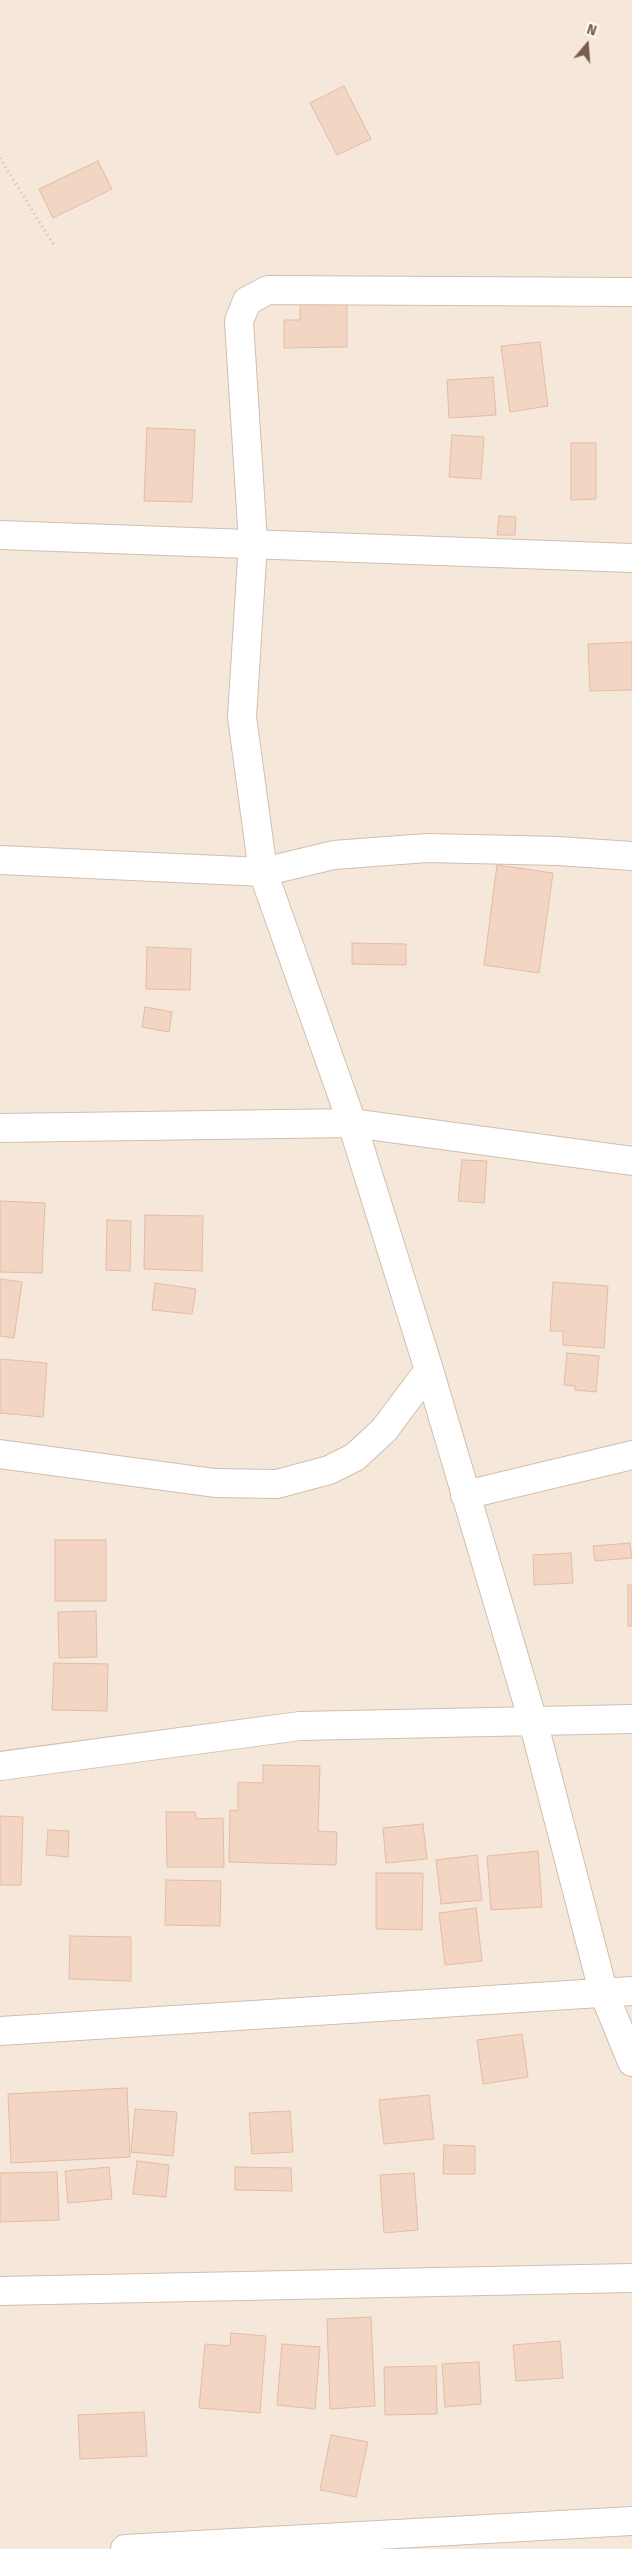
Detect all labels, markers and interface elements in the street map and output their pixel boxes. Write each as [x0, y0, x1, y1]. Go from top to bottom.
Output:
north arrow [562, 20, 612, 70]
text: N [585, 21, 599, 40]

